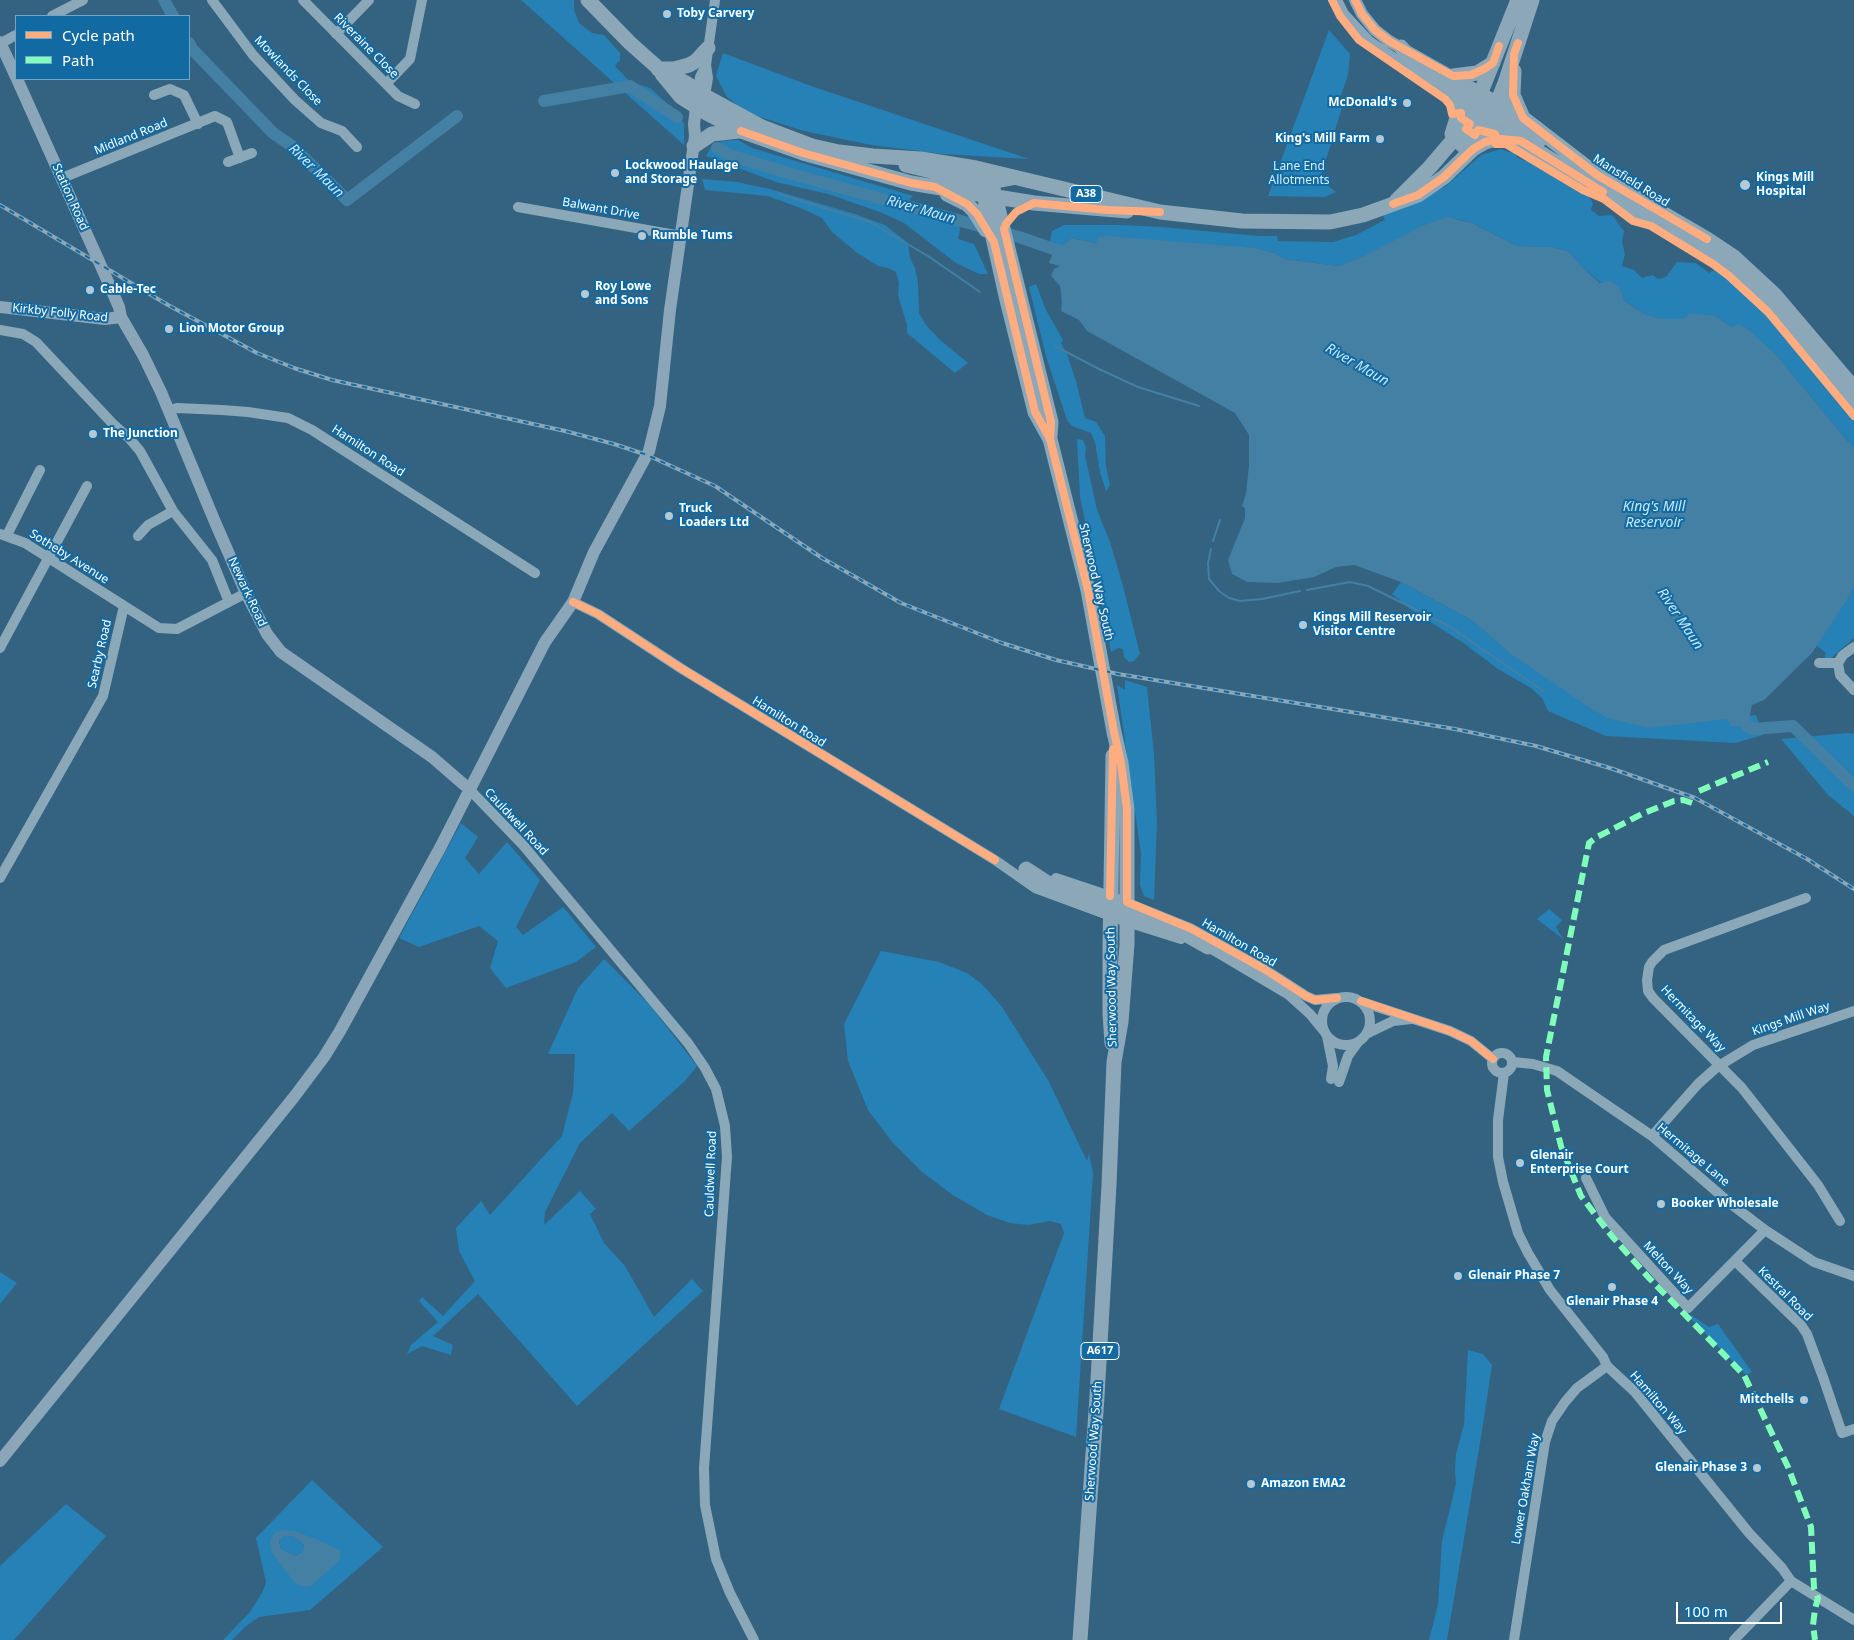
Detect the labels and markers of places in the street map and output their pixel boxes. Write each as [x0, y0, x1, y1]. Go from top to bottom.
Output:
place label: Toby Carvery [677, 7, 754, 21]
marker: Toby Carvery [661, 8, 673, 20]
place label: McDonald's [1328, 96, 1397, 110]
marker: McDonald's [1401, 97, 1413, 109]
place label: King's Mill Farm [1275, 132, 1370, 146]
marker: King's Mill Farm [1374, 133, 1386, 145]
place label: Lockwood Haulage and Storage [625, 159, 738, 187]
marker: Lockwood Haulage and Storage [609, 167, 621, 179]
place label: Kings Mill Hospital [1756, 171, 1814, 199]
marker: Kings Mill Hospital [1738, 178, 1752, 192]
place label: Rumble Tums [652, 229, 733, 243]
marker: Rumble Tums [636, 230, 648, 242]
place label: Roy Lowe and Sons [595, 280, 652, 308]
place label: Cable-Tec [100, 283, 156, 297]
marker: Cable-Tec [84, 284, 96, 296]
marker: Roy Lowe and Sons [579, 288, 591, 300]
place label: Lion Motor Group [179, 322, 284, 336]
marker: Lion Motor Group [163, 323, 175, 335]
place label: The Junction [103, 427, 178, 441]
marker: The Junction [87, 428, 99, 440]
place label: Truck Loaders Ltd [679, 502, 749, 530]
marker: Truck Loaders Ltd [663, 510, 675, 522]
place label: Kings Mill Reservoir Visitor Centre [1313, 611, 1431, 639]
marker: Kings Mill Reservoir Visitor Centre [1297, 619, 1309, 631]
place label: Glenair Enterprise Court [1530, 1149, 1629, 1177]
marker: Glenair Enterprise Court [1514, 1157, 1526, 1169]
place label: Booker Wholesale [1671, 1197, 1779, 1211]
marker: Booker Wholesale [1655, 1198, 1667, 1210]
place label: Glenair Phase 7 [1468, 1269, 1560, 1283]
marker: Glenair Phase 7 [1452, 1270, 1464, 1282]
marker: Glenair Phase 4 [1606, 1281, 1618, 1293]
place label: Glenair Phase 4 [1566, 1295, 1658, 1309]
place label: Mitchells [1740, 1393, 1794, 1407]
marker: Mitchells [1798, 1394, 1810, 1406]
place label: Glenair Phase 3 [1655, 1461, 1747, 1475]
marker: Glenair Phase 3 [1751, 1462, 1763, 1474]
place label: Amazon EMA2 [1261, 1477, 1346, 1491]
marker: Amazon EMA2 [1245, 1478, 1257, 1490]

